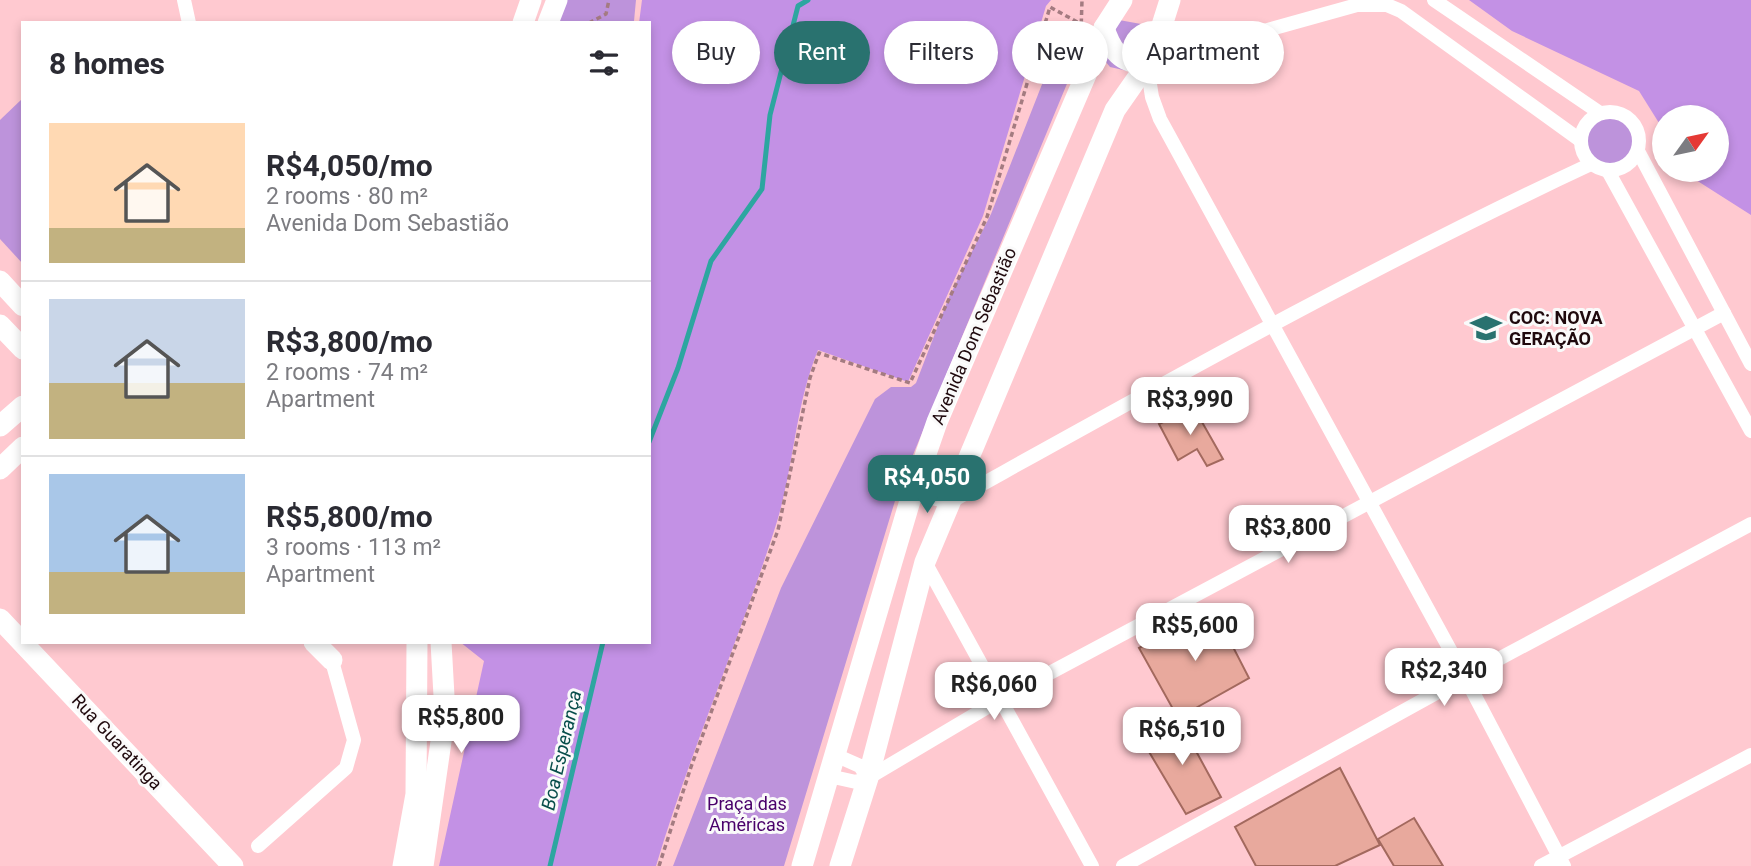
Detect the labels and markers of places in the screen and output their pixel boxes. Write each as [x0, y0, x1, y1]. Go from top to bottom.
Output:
place label: COC: NOVA GERAÇÃO [1509, 307, 1604, 349]
school or university icon: COC: NOVA GERAÇÃO [1469, 311, 1503, 345]
pin: R$3,990 [1125, 378, 1255, 437]
pin: R$4,050 [862, 456, 992, 515]
pin: R$3,800 [1223, 505, 1353, 565]
pin: R$5,600 [1130, 604, 1260, 663]
pin: R$2,340 [1379, 648, 1509, 708]
pin: R$6,060 [929, 662, 1059, 722]
pin: R$5,800 [396, 696, 526, 755]
pin: R$6,510 [1117, 708, 1247, 767]

